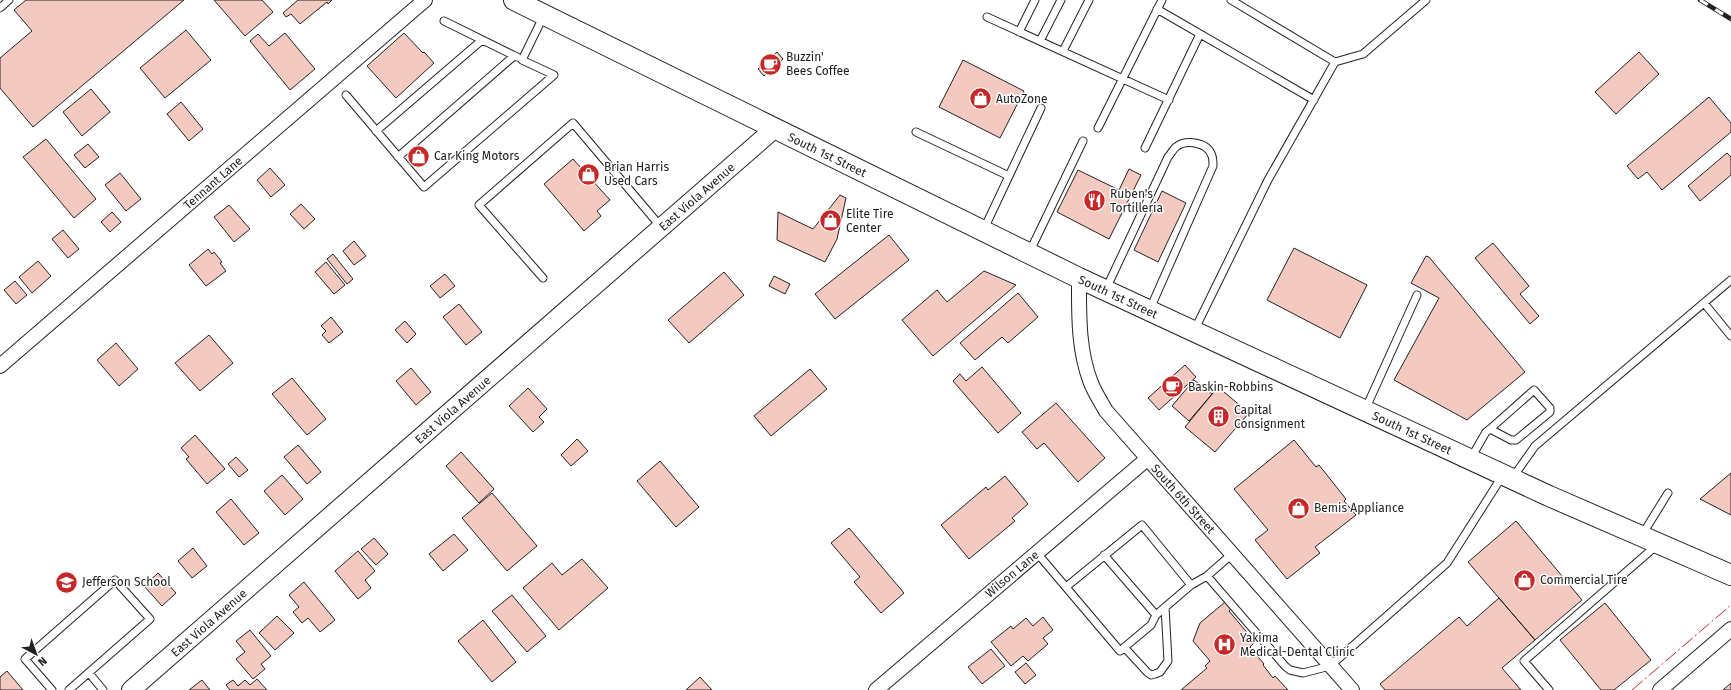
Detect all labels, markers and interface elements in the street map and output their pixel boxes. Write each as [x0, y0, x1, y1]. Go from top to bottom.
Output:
place label: Buzzin' Bees Coffee [786, 50, 850, 78]
cafe icon: Buzzin' Bees Coffee [758, 51, 784, 77]
shop icon: AutoZone [968, 86, 994, 112]
place label: AutoZone [996, 92, 1048, 106]
street label: South 1st Street [785, 130, 869, 180]
shop icon: Car King Motors [405, 143, 431, 169]
place label: Car King Motors [434, 149, 520, 163]
street label: Tennant Lane [181, 154, 245, 212]
place label: Brian Harris Used Cars [604, 160, 669, 188]
street label: East Viola Avenue [656, 160, 738, 234]
shop icon: Brian Harris Used Cars [575, 161, 601, 187]
place label: Ruben's Tortillería [1110, 187, 1163, 215]
restaurant icon: Ruben's Tortillería [1082, 188, 1108, 214]
place label: Elite Tire Center [846, 207, 894, 235]
shop icon: Elite Tire Center [817, 208, 843, 234]
street label: South 1st Street [1076, 272, 1161, 322]
street label: East Viola Avenue [412, 373, 494, 447]
cafe icon: Baskin-Robbins [1159, 374, 1185, 400]
place label: Baskin-Robbins [1188, 380, 1273, 394]
place label: Capital Consignment [1234, 403, 1306, 431]
building icon: Capital Consignment [1206, 404, 1232, 430]
street label: South 1st Street [1370, 408, 1455, 458]
street label: South 6th Street [1148, 461, 1218, 537]
shop icon: Bemis Appliance [1286, 495, 1312, 521]
place label: Bemis Appliance [1314, 501, 1404, 515]
street label: Wilson Lane [982, 548, 1042, 600]
shop icon: Commercial Tire [1512, 567, 1538, 593]
school or university icon: Jefferson School [54, 569, 80, 595]
place label: Commercial Tire [1540, 573, 1628, 587]
place label: Jefferson School [82, 575, 171, 589]
street label: East Viola Avenue [168, 586, 250, 660]
place label: Yakima Medical-Dental Clinic [1240, 631, 1355, 659]
hospital icon: Yakima Medical-Dental Clinic [1211, 632, 1237, 658]
north arrow [16, 634, 56, 674]
text: N [35, 654, 49, 668]

